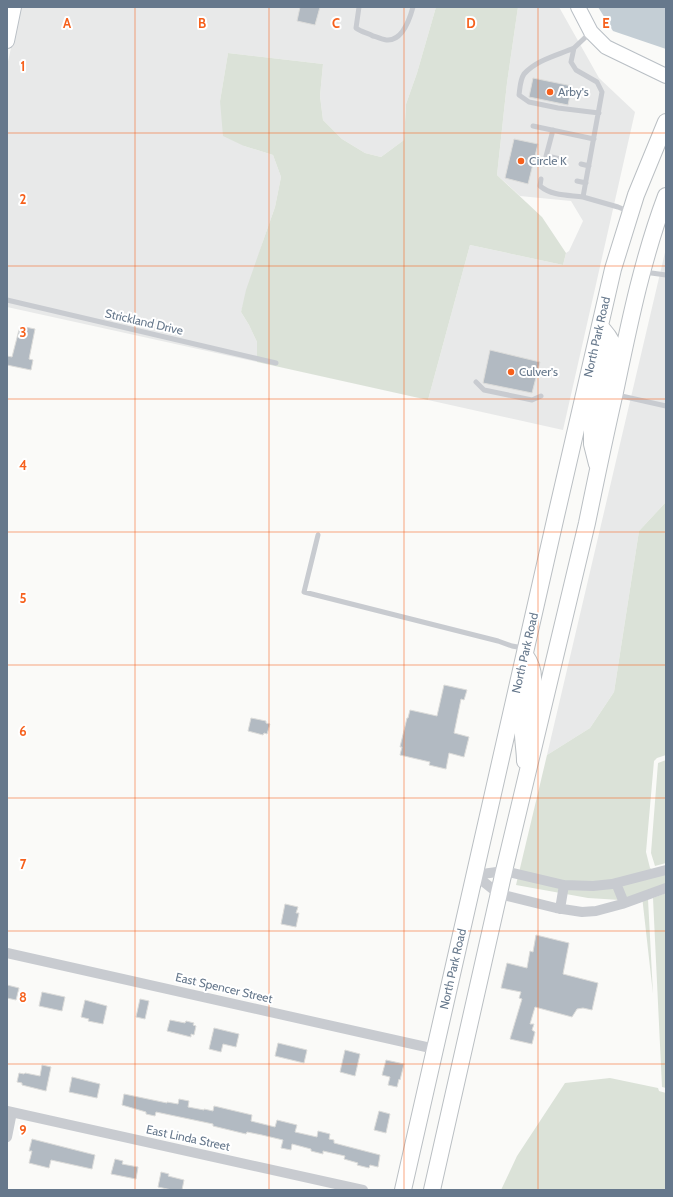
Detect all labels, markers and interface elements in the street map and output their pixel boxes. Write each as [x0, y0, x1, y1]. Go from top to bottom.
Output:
text: A [63, 15, 72, 31]
text: B [198, 15, 206, 31]
text: C [332, 15, 340, 31]
text: D [466, 15, 476, 31]
text: E [602, 15, 610, 31]
text: 1 [21, 58, 25, 74]
place label: Arby's [558, 84, 589, 99]
marker: Arby's [545, 87, 555, 97]
place label: Circle K [529, 153, 567, 168]
marker: Circle K [516, 156, 526, 166]
text: 2 [20, 191, 27, 207]
street label: North Park Road [580, 295, 613, 379]
street label: Strickland Drive [104, 305, 185, 338]
text: 3 [19, 324, 27, 340]
place label: Culver's [519, 364, 558, 379]
marker: Culver's [506, 367, 516, 377]
text: 4 [19, 457, 27, 473]
text: 5 [20, 590, 27, 606]
street label: North Park Road [508, 611, 541, 695]
text: 6 [19, 723, 27, 739]
text: 7 [20, 856, 27, 872]
street label: North Park Road [436, 927, 469, 1011]
street label: East Spencer Street [174, 969, 274, 1006]
text: 8 [19, 989, 27, 1005]
street label: East Linda Street [145, 1121, 231, 1154]
text: 9 [19, 1122, 27, 1138]

